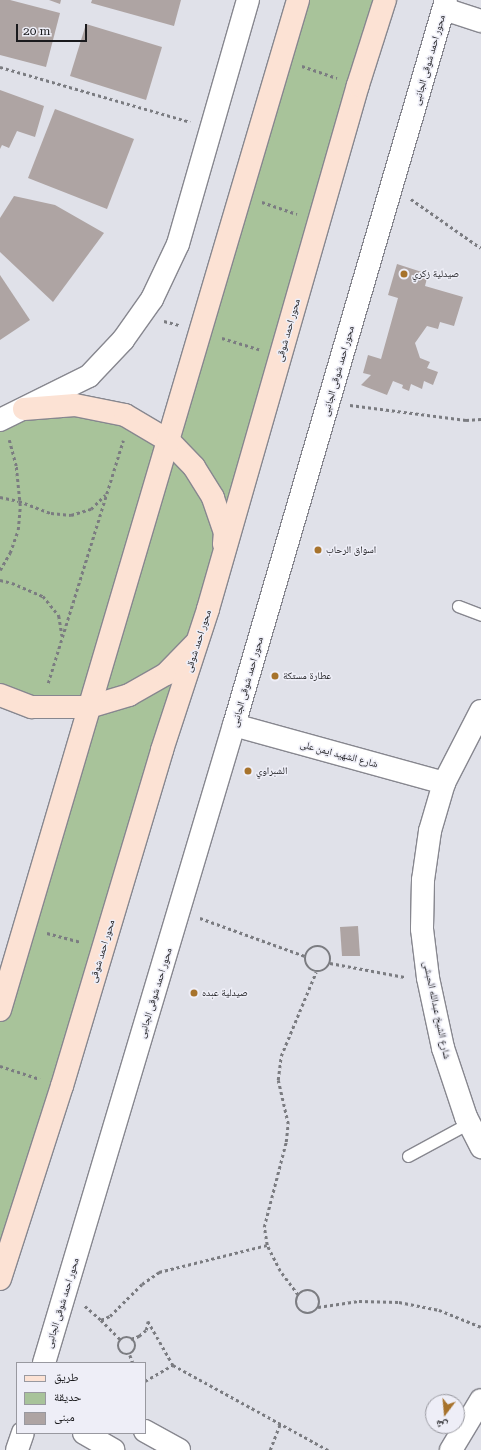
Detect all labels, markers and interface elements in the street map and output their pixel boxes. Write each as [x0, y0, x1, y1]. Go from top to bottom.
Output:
street label: محور احمد شوقى الجانبى [410, 13, 448, 107]
scale bar [18, 16, 89, 42]
text: 20 m [23, 24, 50, 38]
place label: صيدلية زكري [412, 268, 459, 280]
marker: صيدلية زكري [399, 269, 409, 279]
street label: محور احمد شوقى [273, 297, 303, 363]
street label: محور احمد شوقى الجانبى [319, 324, 357, 418]
place label: اسواق الرحاب [326, 544, 376, 556]
marker: اسواق الرحاب [313, 545, 323, 555]
street label: محور احمد شوقى [182, 608, 214, 674]
street label: محور احمد شوقى الجانبى [228, 635, 266, 729]
place label: عطارة مستكة [283, 670, 331, 682]
marker: عطارة مستكة [270, 671, 280, 681]
street label: شارع الشهيد ايمن على [299, 738, 379, 770]
place label: الشبراوي [256, 765, 287, 777]
marker: الشبراوي [243, 766, 253, 776]
street label: محور احمد شوقى [87, 918, 117, 984]
street label: محور احمد شوقى الجانبى [136, 947, 174, 1039]
street label: شارع الشيخ عبدالله الحبشى [421, 960, 453, 1060]
place label: صيدلية عبده [202, 987, 248, 999]
marker: صيدلية عبده [189, 988, 199, 998]
street label: محور احمد شوقى الجانبى [43, 1257, 81, 1349]
legend [16, 1362, 146, 1434]
text: طريق [54, 1370, 79, 1384]
text: حديقة [54, 1390, 82, 1404]
north arrow [425, 1394, 465, 1434]
text: مبنى [54, 1410, 75, 1424]
text: ش [434, 1417, 449, 1433]

